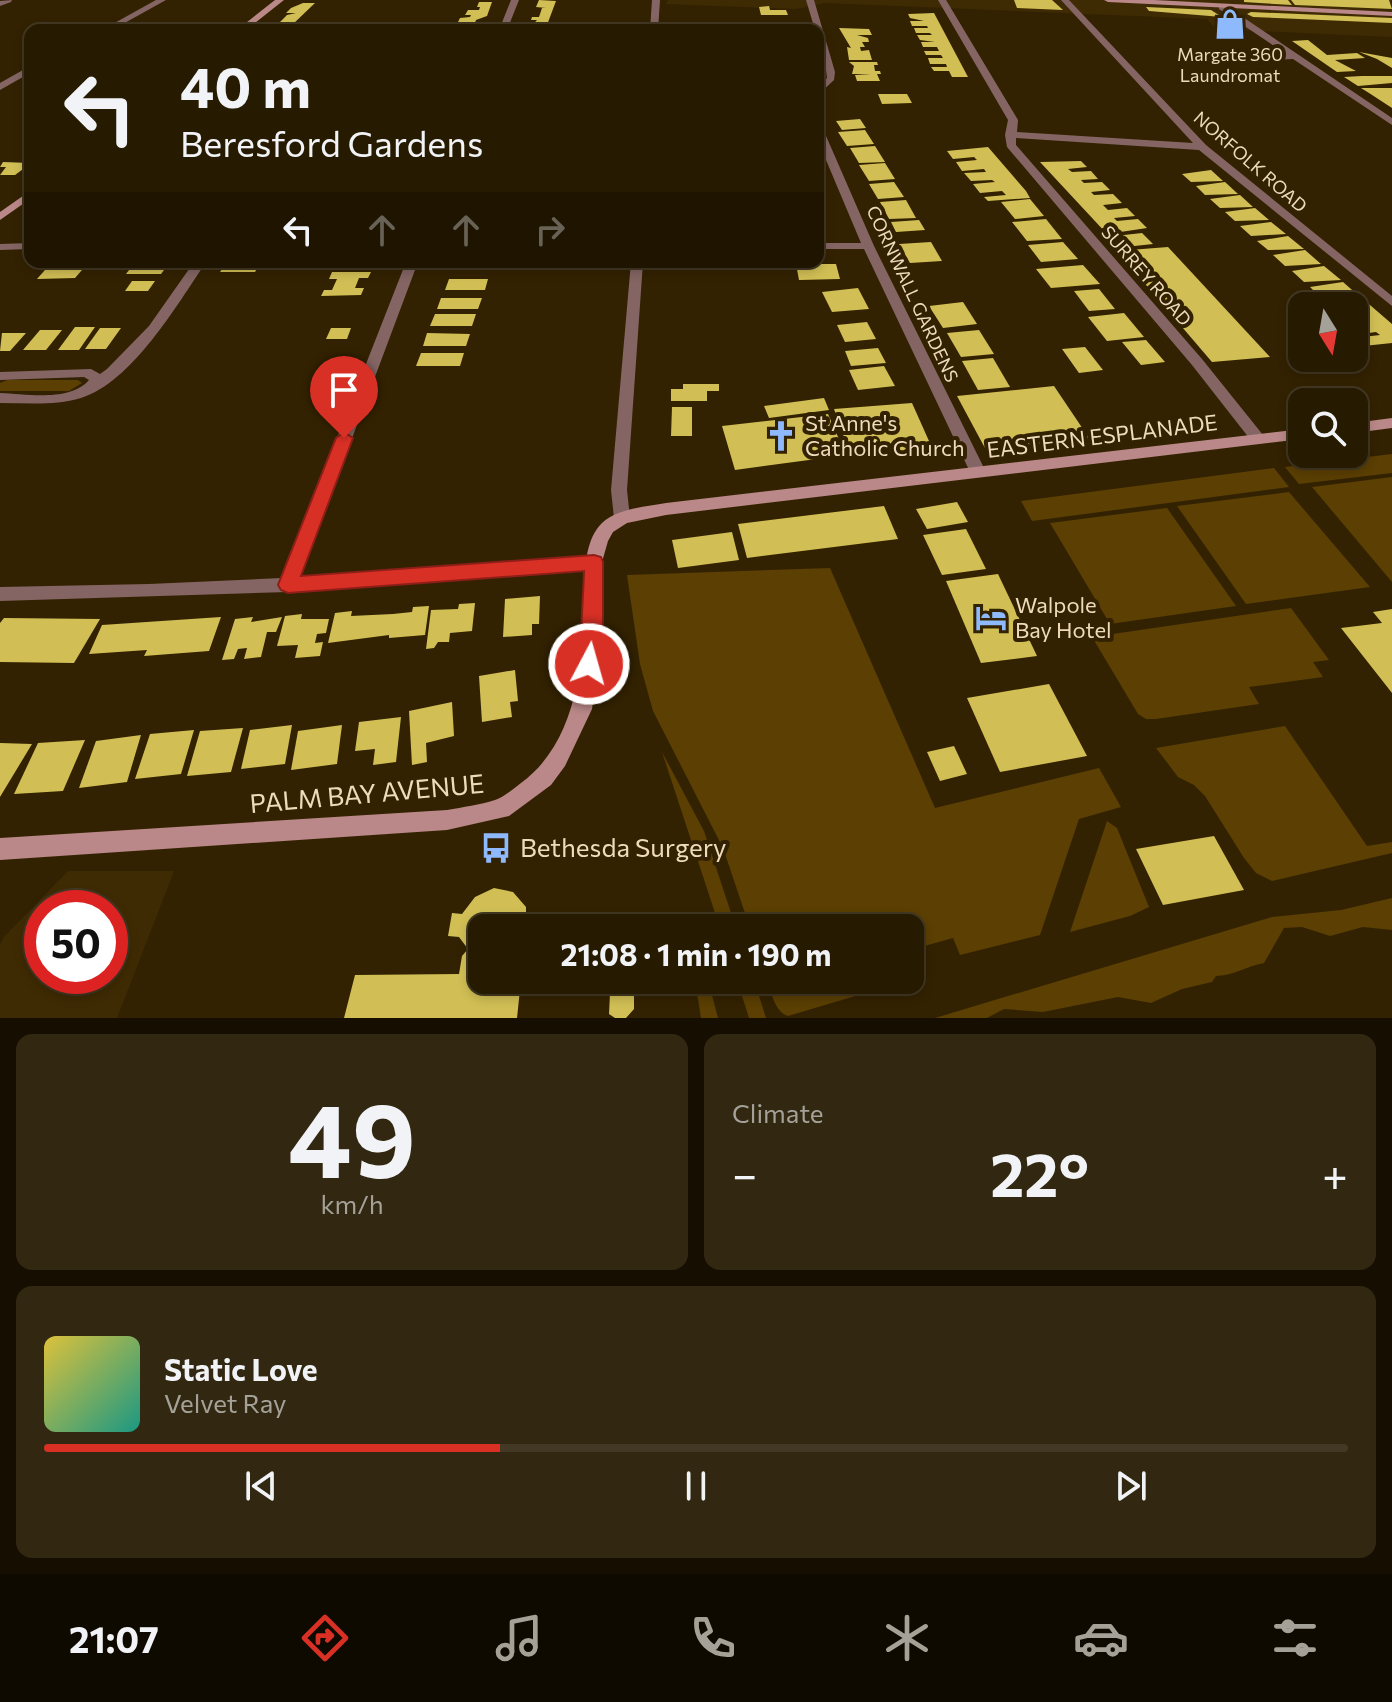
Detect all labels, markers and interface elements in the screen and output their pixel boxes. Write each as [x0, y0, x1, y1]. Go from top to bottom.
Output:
shop icon: Margate 360 Laundromat [1213, 7, 1247, 41]
place label: Margate 360 Laundromat [1177, 43, 1283, 86]
text: 40 m [180, 51, 311, 120]
icon: left [48, 56, 152, 160]
street label: NORFOLK ROAD [1190, 106, 1312, 216]
text: Beresford Gardens [180, 120, 483, 164]
street label: CORNWALL GARDENS [862, 202, 963, 385]
icon: left [276, 208, 320, 252]
icon: ahead [360, 208, 404, 252]
icon: ahead [444, 208, 488, 252]
icon: right [528, 208, 572, 252]
street label: SURREY ROAD [1097, 221, 1196, 330]
north arrow [1288, 292, 1368, 372]
map controls [1288, 292, 1368, 468]
pin [310, 356, 378, 438]
icon: arrive [322, 368, 366, 412]
button: search [1288, 388, 1368, 468]
street label: EASTERN ESPLANADE [985, 408, 1219, 463]
place label: St Anne's Catholic Church [805, 409, 965, 461]
church icon: St Anne's Catholic Church [764, 419, 798, 453]
place label: Walpole Bay Hotel [1015, 591, 1112, 643]
hotel icon: Walpole Bay Hotel [974, 601, 1008, 635]
position arrow [547, 622, 631, 706]
street label: PALM BAY AVENUE [248, 767, 485, 818]
bus stop icon: Bethesda Surgery [479, 831, 513, 865]
place label: Bethesda Surgery [520, 831, 727, 862]
speed limit sign: 50 [24, 890, 128, 994]
text: 21:08 · 1 min · 190 m [561, 935, 831, 972]
text: 49 [288, 1072, 416, 1199]
text: Climate [732, 1097, 824, 1128]
text: 22° [990, 1136, 1089, 1209]
text: − [732, 1146, 757, 1200]
text: + [1322, 1146, 1348, 1200]
text: km/h [320, 1188, 384, 1219]
text: Static Love [164, 1350, 318, 1387]
text: Velvet Ray [164, 1387, 287, 1418]
icon: previous [239, 1464, 283, 1508]
icon: pause [674, 1464, 718, 1508]
icon: next [1109, 1464, 1153, 1508]
icon: directions [297, 1610, 353, 1666]
icon: music [491, 1610, 547, 1666]
icon: phone [685, 1610, 741, 1666]
icon: climate [879, 1610, 935, 1666]
icon: car [1073, 1610, 1129, 1666]
icon: filters [1267, 1610, 1323, 1666]
text: 21:07 [69, 1616, 159, 1660]

